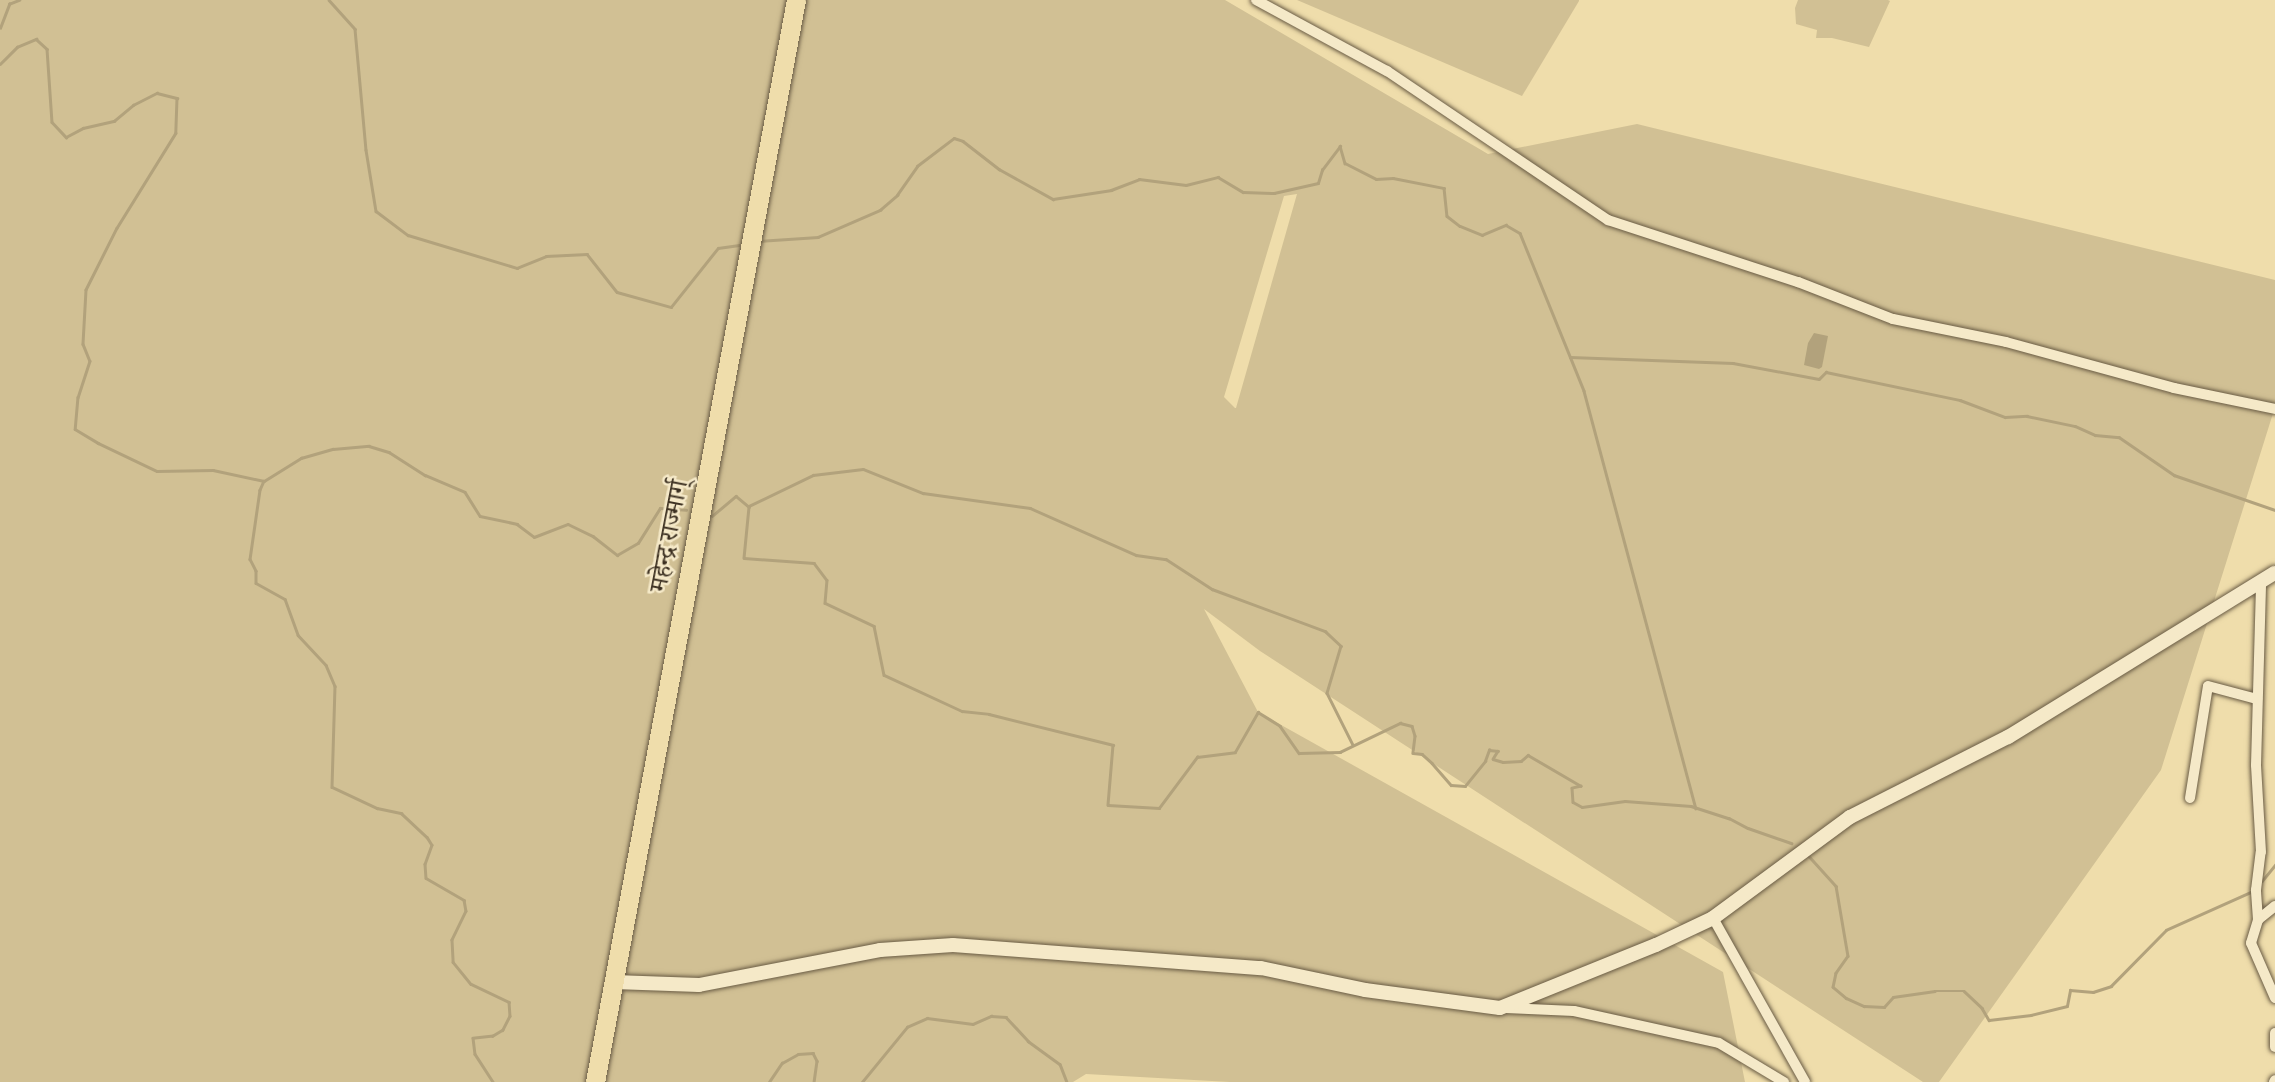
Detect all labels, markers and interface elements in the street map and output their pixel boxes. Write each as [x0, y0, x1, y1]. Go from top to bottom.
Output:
street label: महेन्द्र राज्मार्ग् [643, 477, 695, 595]

